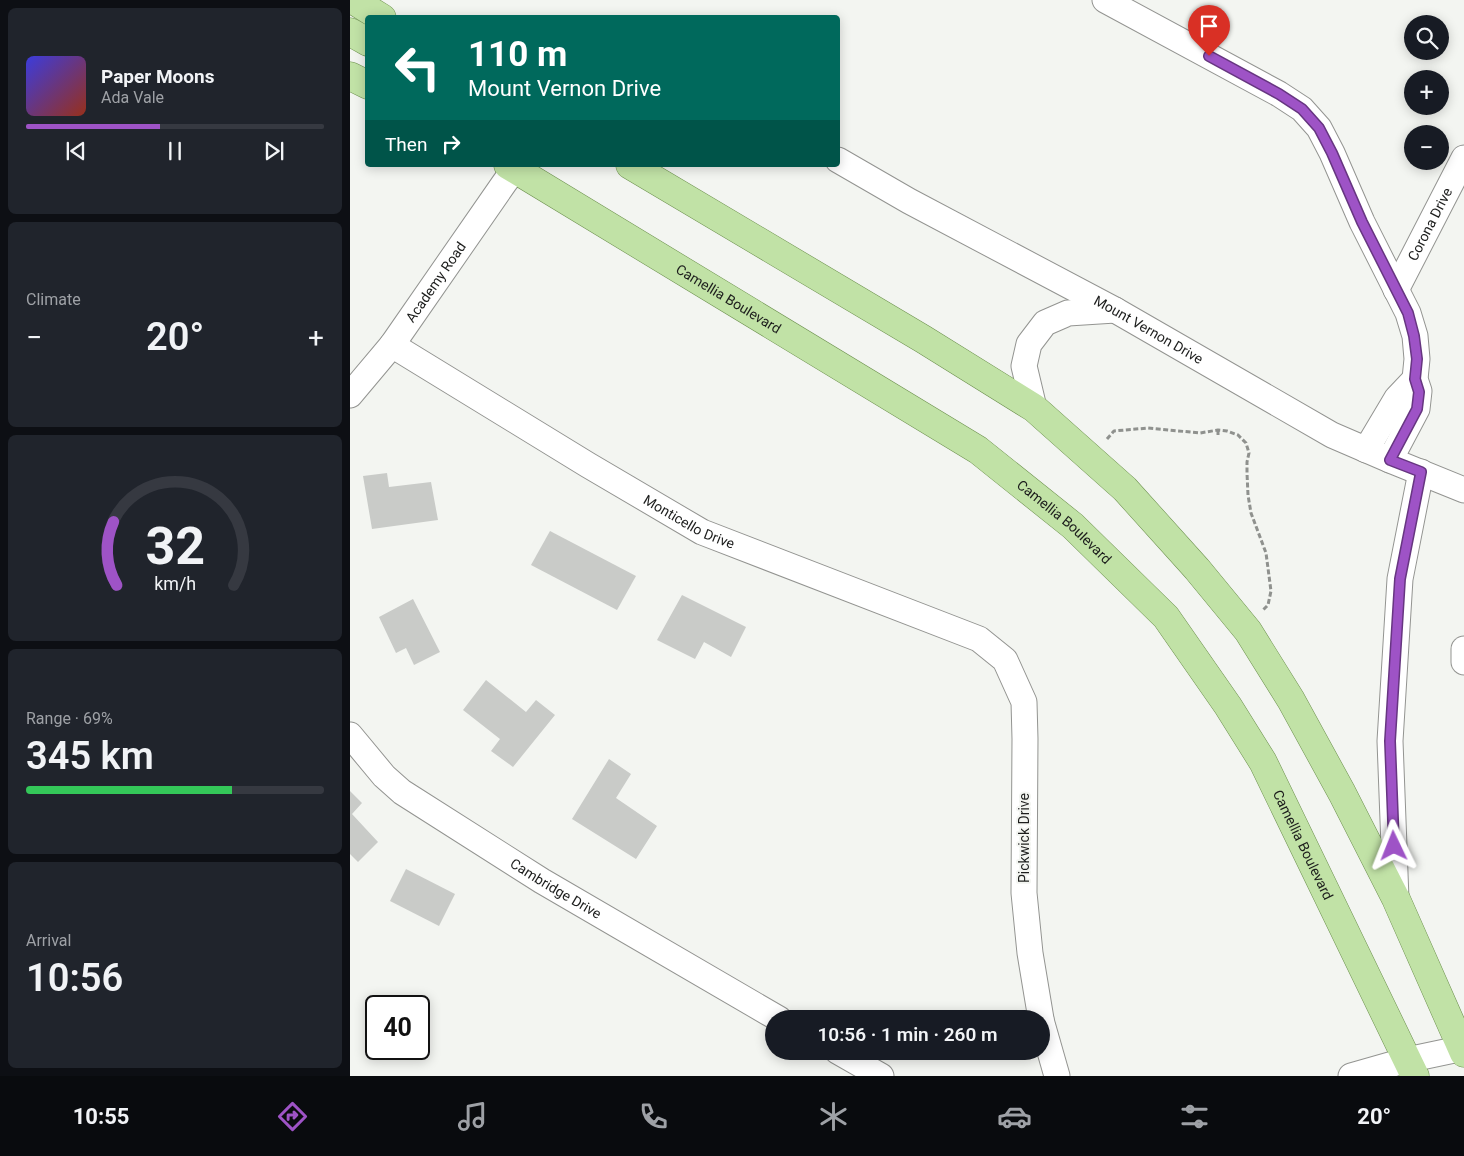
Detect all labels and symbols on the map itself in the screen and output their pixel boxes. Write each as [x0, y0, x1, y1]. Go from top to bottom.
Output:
pin [1188, 5, 1230, 56]
street label: Corona Drive [1404, 185, 1455, 263]
street label: Academy Road [402, 239, 469, 325]
street label: Camellia Boulevard [673, 261, 784, 337]
street label: Mount Vernon Drive [1091, 292, 1206, 367]
street label: Camellia Boulevard [1014, 477, 1115, 567]
street label: Monticello Drive [641, 492, 737, 552]
street label: Camellia Boulevard [1270, 787, 1336, 902]
street label: Pickwick Drive [1016, 793, 1032, 883]
position arrow [1367, 819, 1419, 871]
street label: Cambridge Drive [507, 855, 604, 922]
speed limit sign: 40 [365, 995, 430, 1060]

